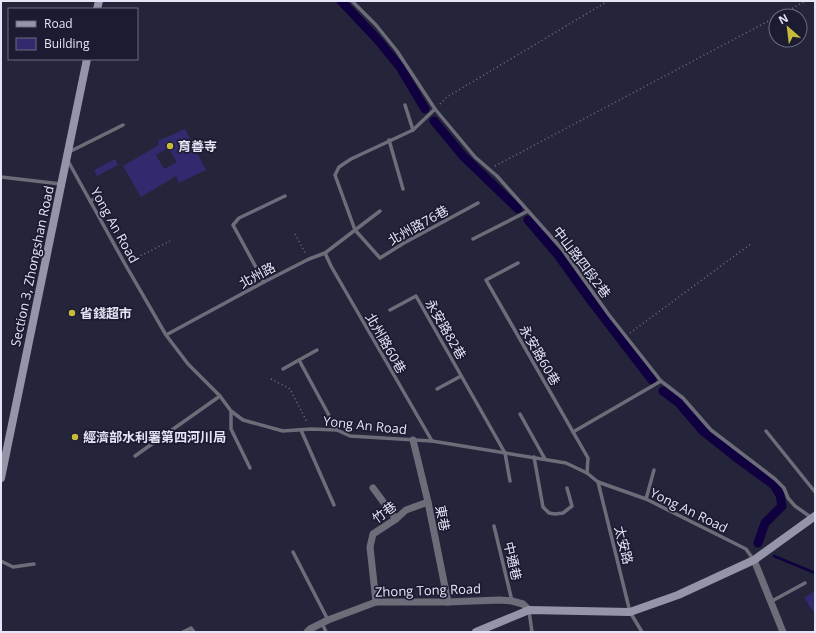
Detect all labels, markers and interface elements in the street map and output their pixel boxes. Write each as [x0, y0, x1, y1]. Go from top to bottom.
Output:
legend [8, 8, 138, 60]
north arrow [768, 8, 808, 48]
text: N [776, 10, 791, 27]
text: Road [44, 15, 73, 32]
text: Building [44, 35, 90, 52]
place label: 育善寺 [178, 137, 217, 155]
marker: 育善寺 [165, 141, 175, 151]
street label: Section 3, Zhongshan Road [6, 184, 58, 348]
street label: Yong An Road [87, 184, 143, 266]
street label: 北州路76巷 [384, 201, 452, 249]
street label: 中山路四段2巷 [549, 222, 615, 302]
street label: 北州路 [236, 258, 278, 292]
street label: 永安路82巷 [421, 296, 471, 362]
place label: 省錢超市 [80, 304, 132, 322]
marker: 省錢超市 [67, 308, 77, 318]
street label: 北州路60巷 [361, 310, 411, 376]
street label: 永安路60巷 [515, 322, 565, 388]
street label: Yong An Road [322, 412, 408, 438]
place label: 經濟部水利署第四河川局 [83, 428, 226, 446]
marker: 經濟部水利署第四河川局 [70, 432, 80, 442]
street label: Yong An Road [647, 483, 731, 537]
street label: 竹巷 [368, 497, 400, 527]
street label: 東巷 [432, 504, 454, 532]
street label: 太安路 [611, 524, 637, 566]
street label: 中通巷 [500, 540, 526, 582]
street label: Zhong Tong Road [375, 579, 481, 601]

